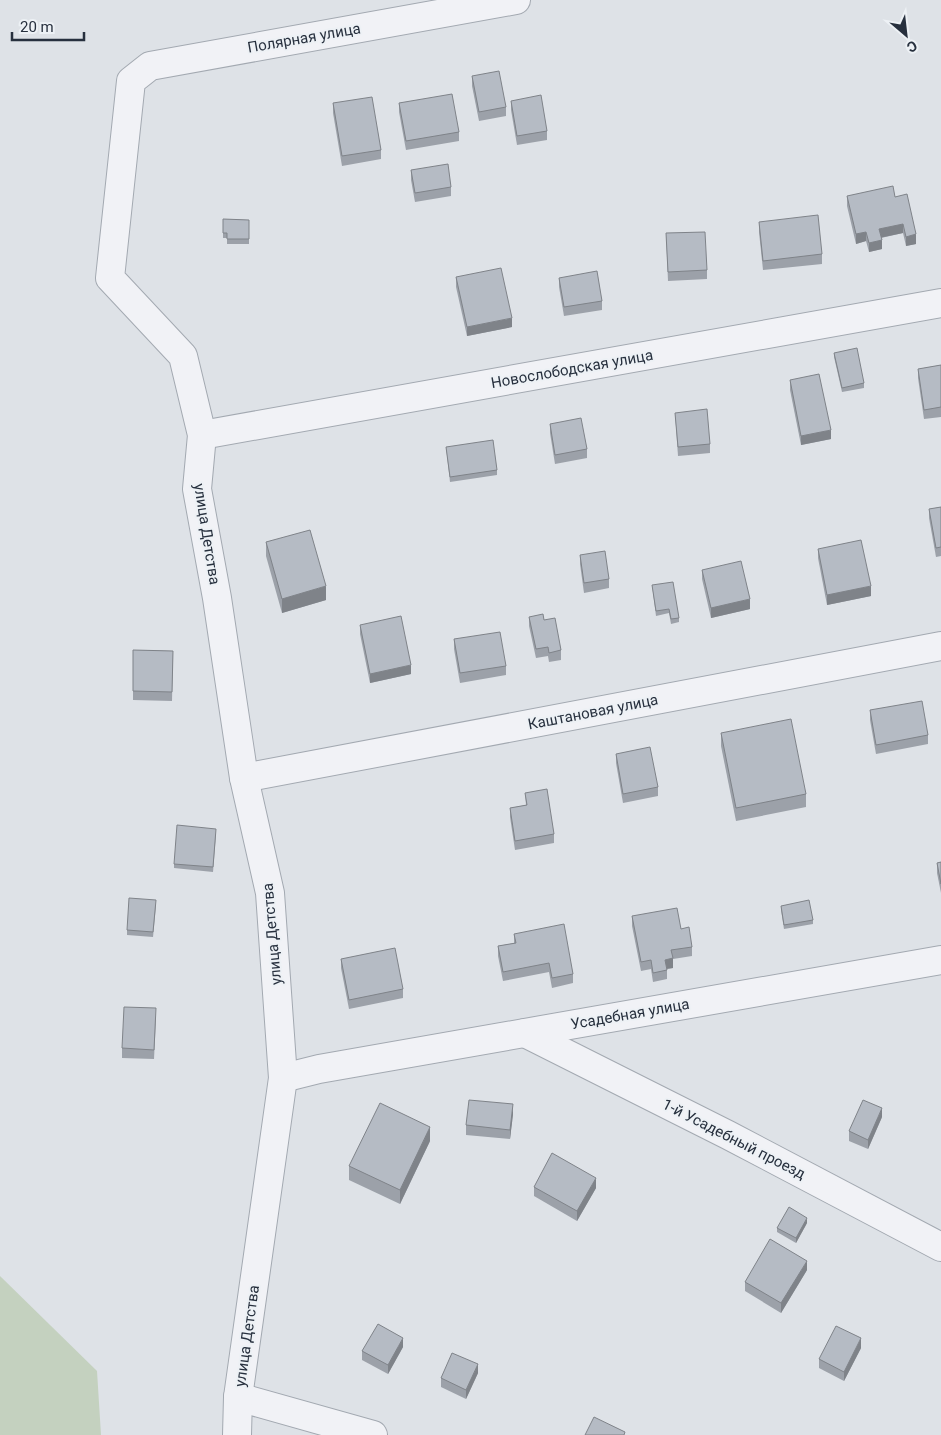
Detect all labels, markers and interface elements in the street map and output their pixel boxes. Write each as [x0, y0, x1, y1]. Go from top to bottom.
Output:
scale bar [12, 10, 85, 42]
north arrow [881, 10, 931, 60]
text: 20 m [20, 18, 54, 36]
street label: Полярная улица [246, 19, 362, 57]
text: С [904, 37, 920, 56]
street label: Новослободская улица [490, 346, 654, 392]
street label: улица Детства [190, 482, 224, 586]
street label: Каштановая улица [526, 691, 660, 733]
street label: улица Детства [259, 882, 285, 986]
street label: Усадебная улица [569, 995, 691, 1033]
street label: 1-й Усадебный проезд [660, 1095, 808, 1183]
street label: улица Детства [231, 1284, 263, 1388]

